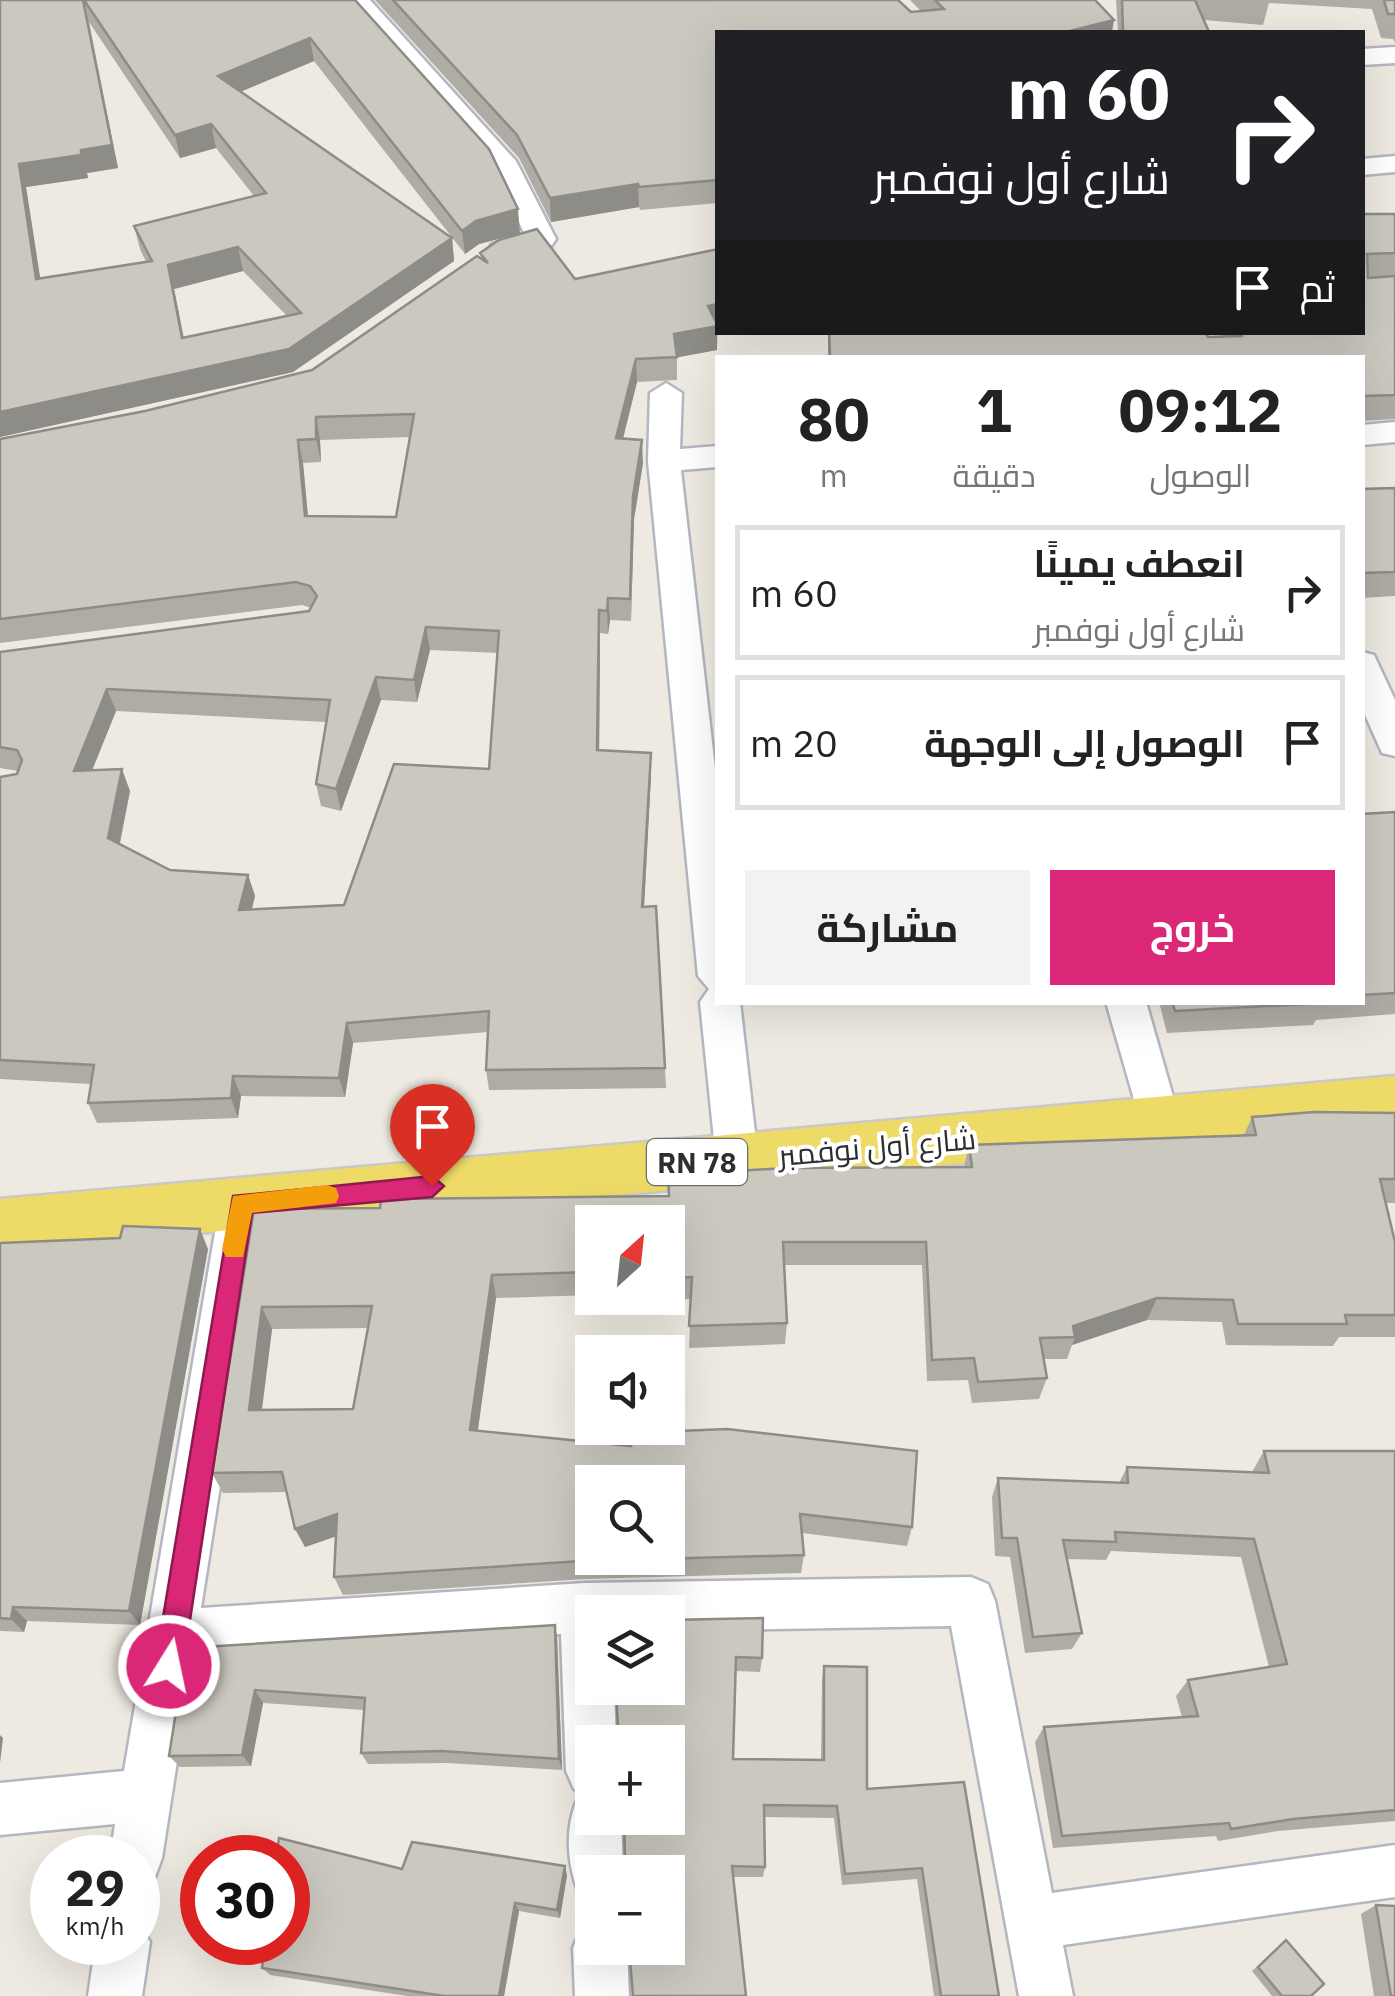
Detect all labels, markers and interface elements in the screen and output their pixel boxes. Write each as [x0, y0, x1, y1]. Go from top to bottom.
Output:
text: 60 m [1007, 47, 1170, 138]
icon: right [1205, 70, 1335, 200]
text: شارع أول نوفمبر [873, 148, 1170, 206]
icon: arrive [1225, 260, 1280, 315]
text: ثم [1300, 263, 1335, 312]
text: 1 [976, 370, 1012, 449]
text: 09:12 [1118, 370, 1282, 449]
text: 80 [798, 379, 870, 458]
text: m [820, 454, 848, 496]
text: دقيقة [952, 454, 1036, 496]
text: الوصول [1149, 454, 1251, 496]
text: انعطف يمينًا [1033, 538, 1245, 587]
icon: right [1275, 565, 1330, 620]
text: 60 m [750, 568, 838, 617]
text: شارع أول نوفمبر [1033, 608, 1245, 650]
icon: arrive [1275, 715, 1330, 770]
text: 20 m [750, 718, 838, 767]
text: الوصول إلى الوجهة [924, 718, 1245, 767]
button: مشاركة [745, 870, 1030, 985]
button: خروج [1050, 870, 1335, 985]
pin [390, 1084, 475, 1187]
icon: arrive [405, 1099, 460, 1154]
street label: شارع أول نوفمبر [775, 1118, 978, 1176]
road number: RN 78 [647, 1139, 747, 1185]
north arrow [575, 1205, 685, 1315]
map controls [575, 1205, 685, 1965]
button: sound [575, 1335, 685, 1445]
button: search [575, 1465, 685, 1575]
button: layers [575, 1595, 685, 1705]
position arrow [117, 1614, 221, 1718]
button: + [575, 1725, 685, 1835]
speed limit sign: 30 [180, 1835, 310, 1965]
text: 29 [65, 1855, 125, 1920]
button: − [575, 1855, 685, 1965]
text: km/h [66, 1909, 124, 1942]

